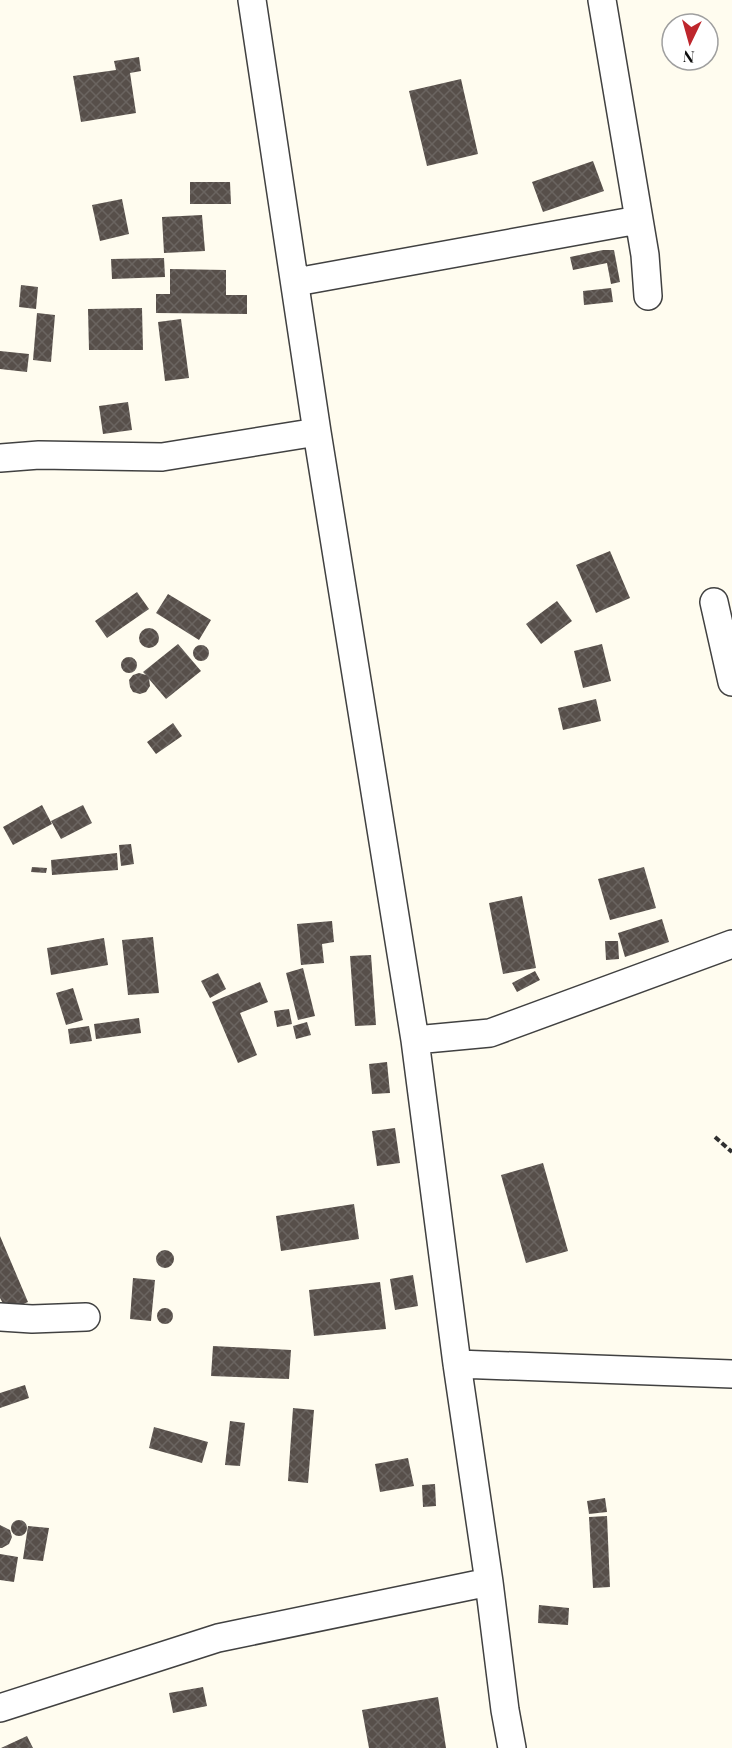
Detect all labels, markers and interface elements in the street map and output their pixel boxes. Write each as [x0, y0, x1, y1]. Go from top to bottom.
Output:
north arrow [660, 12, 720, 72]
text: N [682, 46, 695, 68]

